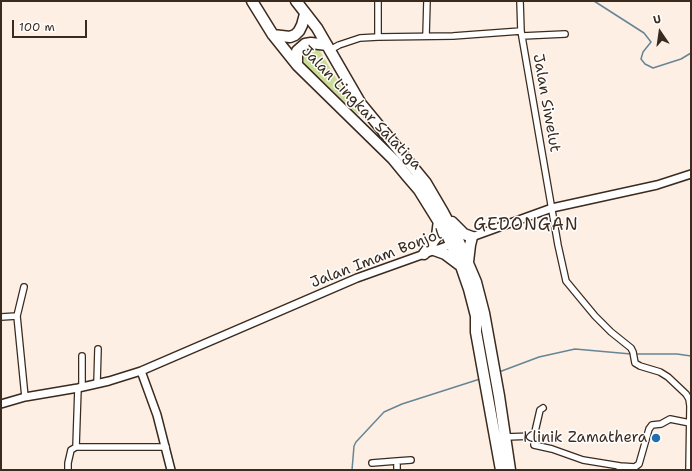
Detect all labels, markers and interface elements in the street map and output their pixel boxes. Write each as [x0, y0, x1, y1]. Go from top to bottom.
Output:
scale bar [14, 12, 89, 38]
north arrow [640, 12, 680, 52]
text: U [652, 12, 663, 28]
text: 100 m [19, 19, 55, 35]
street label: Jalan Lingkar Salatiga [297, 42, 425, 174]
street label: Jalan Siwelut [529, 53, 563, 153]
district label: GEDONGAN [473, 216, 579, 236]
street label: Jalan Imam Bonjol [308, 226, 444, 292]
place label: Klinik Zamathera [523, 429, 647, 447]
marker: Klinik Zamathera [650, 432, 662, 444]

